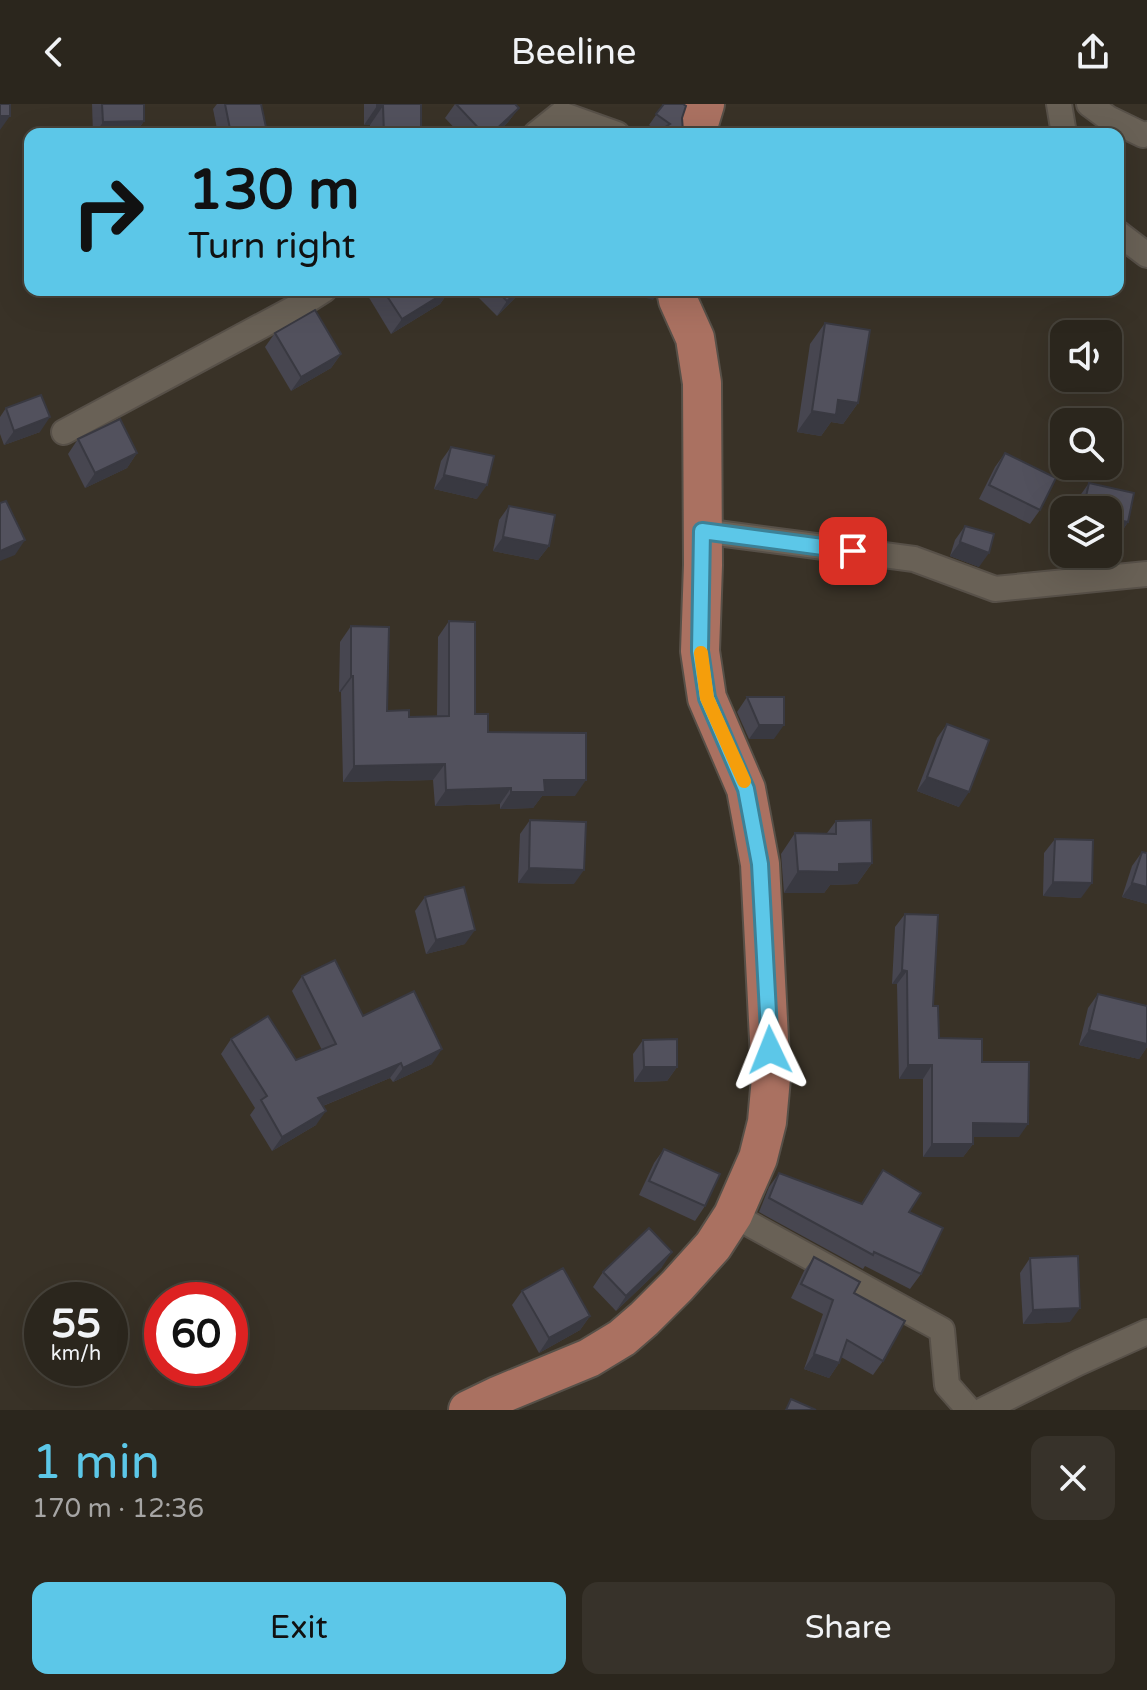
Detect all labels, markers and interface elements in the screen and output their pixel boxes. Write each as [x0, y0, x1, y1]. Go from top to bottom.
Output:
icon: back [32, 30, 76, 74]
icon: share [1071, 30, 1115, 74]
text: Beeline [511, 31, 636, 74]
text: 130 m [188, 157, 359, 224]
icon: right [56, 160, 160, 264]
text: Turn right [188, 225, 355, 268]
map controls [1050, 320, 1122, 568]
button: sound [1050, 320, 1122, 392]
button: search [1050, 408, 1122, 480]
button: layers [1050, 496, 1122, 568]
pin [819, 517, 887, 585]
icon: arrive [831, 529, 875, 573]
position arrow [728, 1008, 812, 1092]
speed limit sign: 60 [144, 1282, 248, 1386]
text: 55 [51, 1300, 101, 1348]
text: km/h [51, 1342, 101, 1366]
text: 1 min [32, 1434, 160, 1492]
button: close [1031, 1436, 1115, 1520]
text: 170 m · 12:36 [32, 1493, 204, 1524]
button: Exit [32, 1582, 566, 1674]
button: Share [582, 1582, 1115, 1674]

